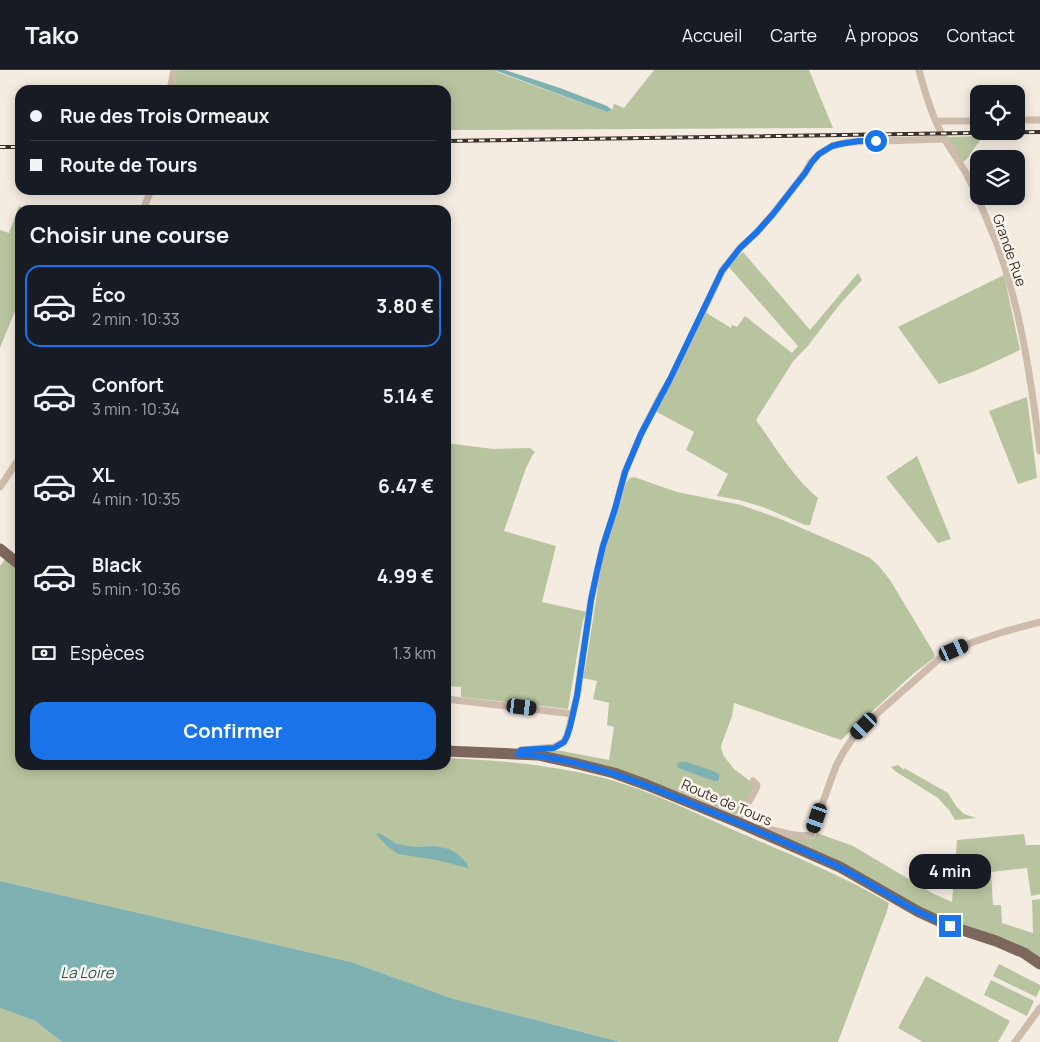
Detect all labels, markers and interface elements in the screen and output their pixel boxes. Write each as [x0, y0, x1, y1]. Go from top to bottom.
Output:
text: Tako [25, 18, 79, 51]
text: Accueil [682, 23, 742, 47]
text: Carte [770, 23, 817, 47]
text: À propos [845, 23, 918, 47]
text: Contact [946, 23, 1015, 47]
map controls [970, 85, 1025, 205]
button: locate [970, 85, 1025, 140]
text: Rue des Trois Ormeaux [60, 103, 269, 129]
route start [865, 130, 887, 152]
button: layers [970, 150, 1025, 205]
text: Route de Tours [60, 152, 197, 178]
street label: Grande Rue [989, 211, 1031, 289]
text: Choisir une course [30, 220, 229, 250]
text: Éco [92, 282, 126, 308]
icon: car [32, 284, 77, 329]
text: 3.80 € [376, 293, 434, 319]
text: 2 min · 10:33 [92, 308, 180, 330]
text: Confort [92, 372, 164, 398]
icon: car [32, 374, 77, 419]
text: 5.14 € [383, 383, 434, 409]
text: 3 min · 10:34 [92, 398, 180, 420]
text: XL [92, 462, 115, 488]
icon: car [32, 464, 77, 509]
text: 6.47 € [378, 473, 434, 499]
text: 4 min · 10:35 [92, 488, 180, 510]
text: Black [92, 552, 141, 578]
icon: car [32, 554, 77, 599]
text: 4.99 € [377, 563, 434, 589]
text: 5 min · 10:36 [92, 578, 181, 600]
car [937, 637, 970, 663]
icon: cash [30, 639, 58, 667]
text: Espèces [70, 640, 144, 666]
text: 1.3 km [393, 642, 436, 664]
car [506, 698, 537, 716]
button: Confirmer [30, 702, 436, 760]
car [848, 710, 879, 742]
street label: Route de Tours [679, 774, 775, 830]
car [805, 801, 828, 835]
callout: 4 min [909, 854, 991, 888]
text: 4 min [929, 860, 971, 882]
route end [939, 915, 961, 937]
water label: La Loire [60, 962, 115, 983]

